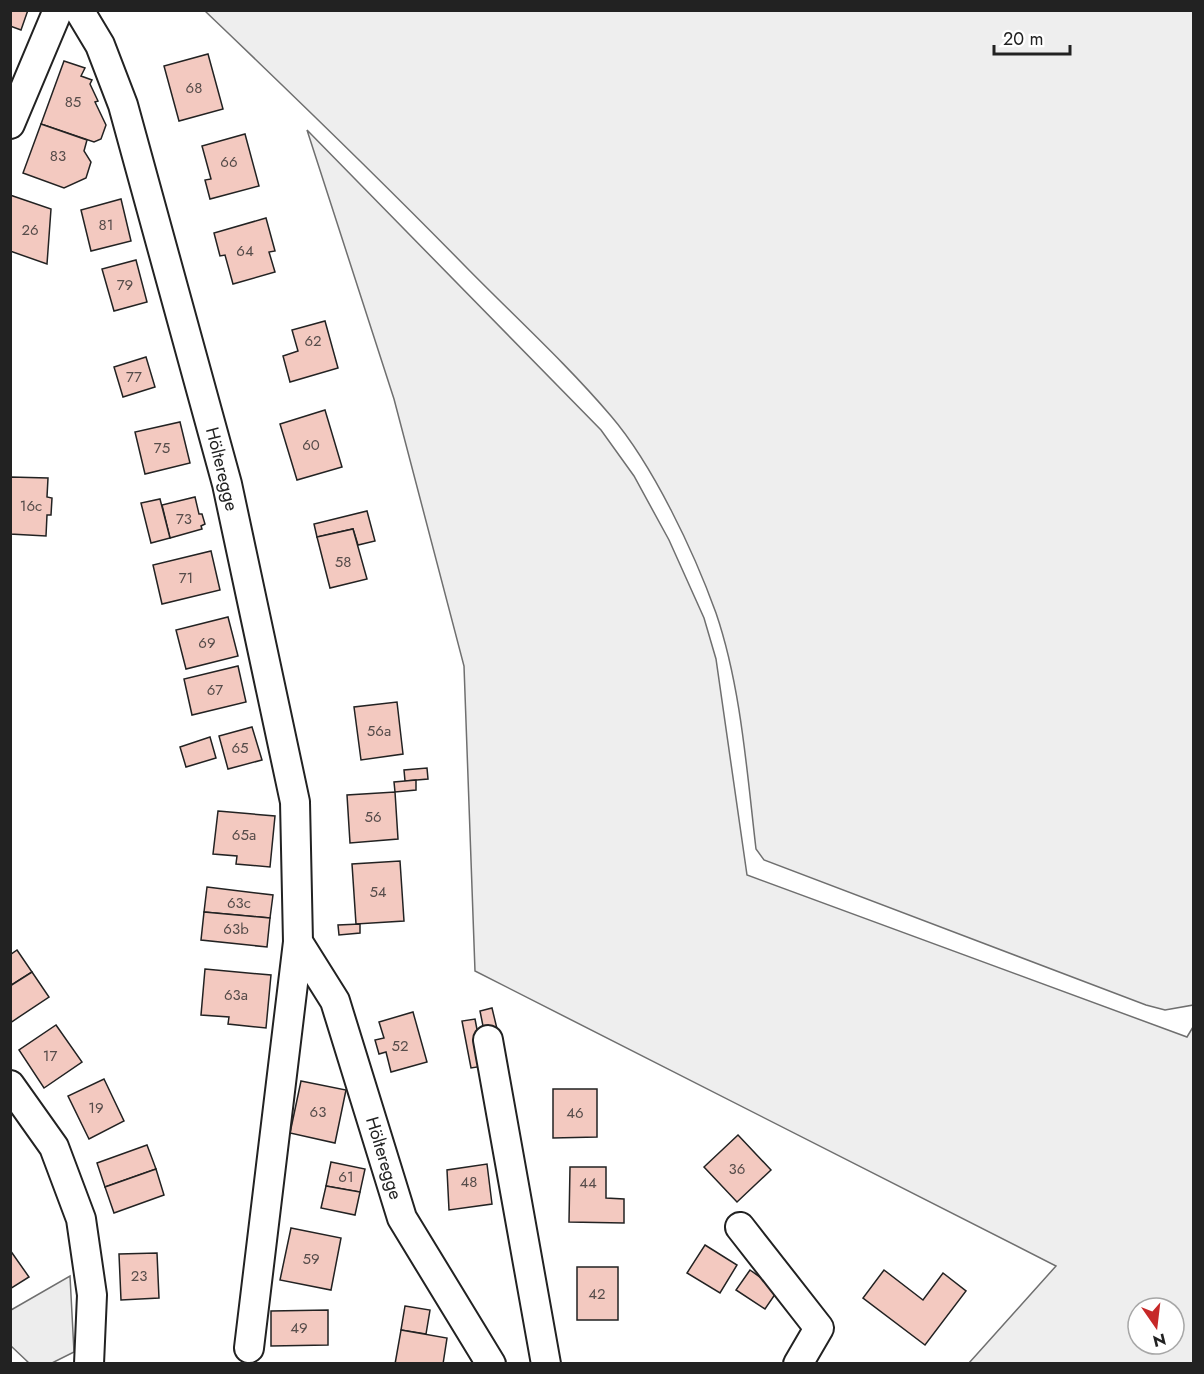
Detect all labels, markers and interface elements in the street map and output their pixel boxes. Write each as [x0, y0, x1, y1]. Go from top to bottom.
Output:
scale bar [994, 18, 1070, 56]
text: 20 m [1003, 26, 1043, 52]
house number: 68 [186, 77, 202, 99]
house number: 85 [65, 91, 81, 113]
house number: 83 [50, 145, 66, 167]
house number: 66 [220, 151, 238, 173]
house number: 81 [99, 214, 113, 236]
house number: 26 [21, 219, 39, 241]
house number: 64 [236, 240, 254, 262]
house number: 79 [117, 274, 133, 296]
house number: 62 [304, 330, 322, 352]
house number: 77 [126, 366, 142, 388]
street label: Hölteregge [199, 424, 245, 514]
house number: 60 [302, 434, 320, 456]
house number: 75 [154, 437, 170, 459]
house number: 16c [20, 495, 42, 517]
house number: 73 [176, 508, 192, 530]
house number: 58 [335, 551, 351, 573]
house number: 71 [179, 567, 193, 589]
house number: 69 [198, 632, 216, 654]
house number: 67 [207, 679, 223, 701]
house number: 56a [367, 720, 391, 742]
house number: 65 [231, 737, 249, 759]
house number: 56 [364, 806, 382, 828]
house number: 65a [232, 824, 256, 846]
house number: 54 [369, 881, 387, 903]
house number: 63c [227, 892, 251, 914]
house number: 63b [223, 918, 249, 940]
house number: 63a [224, 984, 248, 1006]
house number: 52 [392, 1035, 409, 1057]
house number: 17 [43, 1045, 57, 1067]
house number: 19 [88, 1097, 104, 1119]
house number: 63 [310, 1101, 326, 1123]
house number: 46 [566, 1102, 584, 1124]
street label: Hölteregge [359, 1113, 409, 1203]
house number: 36 [729, 1158, 745, 1180]
house number: 61 [338, 1166, 354, 1188]
house number: 48 [461, 1171, 477, 1193]
house number: 44 [579, 1172, 597, 1194]
house number: 59 [302, 1248, 320, 1270]
house number: 23 [131, 1265, 147, 1287]
house number: 42 [588, 1283, 606, 1305]
north arrow [1126, 1296, 1186, 1356]
house number: 49 [290, 1317, 308, 1339]
text: N [1151, 1327, 1168, 1353]

